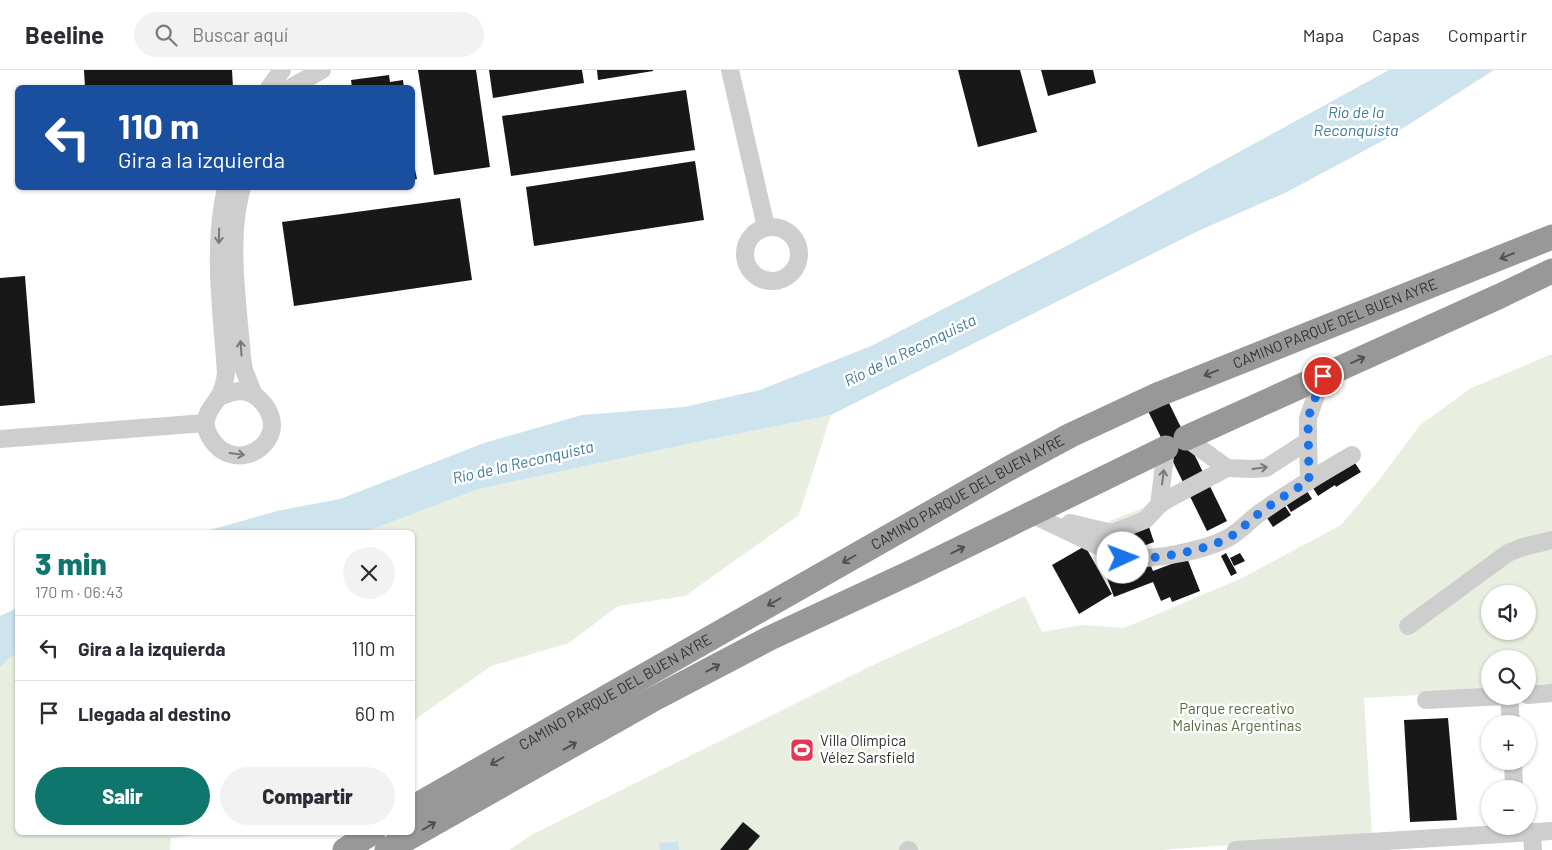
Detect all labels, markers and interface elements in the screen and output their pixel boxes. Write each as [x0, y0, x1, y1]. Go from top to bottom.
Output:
search box [134, 12, 484, 57]
text: Beeline [25, 20, 104, 49]
icon: search [152, 21, 180, 49]
text: Buscar aquí [192, 23, 288, 46]
text: Mapa [1303, 24, 1344, 46]
text: Capas [1372, 24, 1420, 46]
text: Compartir [1448, 24, 1527, 46]
water label: Río de la Reconquista [1314, 102, 1398, 139]
text: 110 m [118, 104, 199, 146]
icon: left [35, 105, 100, 170]
text: Gira a la izquierda [118, 146, 285, 172]
one-way arrow [214, 227, 224, 243]
one-way arrow [1500, 252, 1515, 262]
street label: CAMINO PARQUE DEL BUEN AYRE [1230, 274, 1440, 372]
water label: Río de la Reconquista [841, 309, 979, 390]
one-way arrow [236, 340, 246, 356]
pin [1302, 355, 1344, 397]
one-way arrow [1350, 355, 1365, 365]
icon: arrive [1309, 362, 1337, 390]
one-way arrow [1204, 369, 1219, 379]
street label: CAMINO PARQUE DEL BUEN AYRE [867, 430, 1067, 553]
water label: Río de la Reconquista [450, 436, 595, 487]
one-way arrow [228, 450, 244, 460]
one-way arrow [1252, 462, 1268, 472]
one-way arrow [1158, 470, 1167, 486]
position arrow [1096, 531, 1148, 583]
one-way arrow [950, 544, 965, 554]
text: 3 min [35, 545, 107, 581]
button: close [343, 547, 395, 599]
one-way arrow [842, 555, 857, 564]
text: 170 m · 06:43 [35, 582, 123, 601]
map controls [1481, 585, 1536, 835]
button: sound [1481, 585, 1536, 640]
one-way arrow [768, 597, 782, 607]
street label: CAMINO PARQUE DEL BUEN AYRE [515, 629, 714, 753]
icon: left [35, 634, 63, 662]
text: Gira a la izquierda [78, 637, 226, 660]
text: 110 m [351, 637, 395, 660]
button: search [1481, 650, 1536, 705]
one-way arrow [705, 663, 720, 672]
icon: arrive [35, 699, 63, 727]
park label: Parque recreativo Malvinas Argentinas [1172, 699, 1302, 734]
text: Llegada al destino [78, 702, 231, 725]
text: 60 m [355, 702, 395, 725]
button: + [1481, 715, 1536, 770]
place label: Villa Olímpica Vélez Sarsfield [820, 731, 915, 766]
sports icon: Villa Olímpica Vélez Sarsfield [789, 737, 815, 763]
one-way arrow [563, 740, 577, 750]
one-way arrow [490, 756, 504, 766]
button: Salir [35, 767, 210, 825]
button: Compartir [220, 767, 395, 825]
button: − [1481, 780, 1536, 835]
one-way arrow [421, 821, 436, 830]

